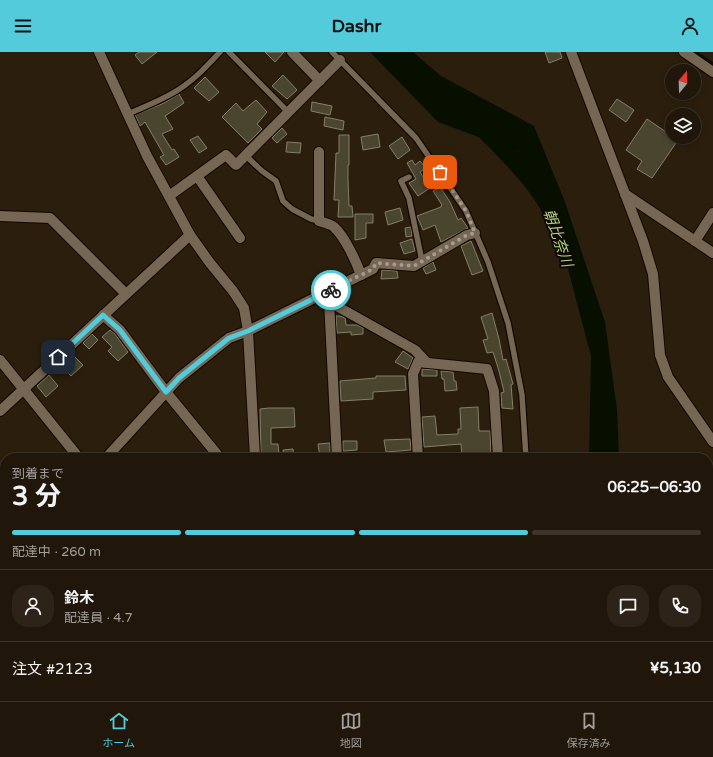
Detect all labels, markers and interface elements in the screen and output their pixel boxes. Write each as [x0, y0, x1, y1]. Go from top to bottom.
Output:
icon: menu [12, 15, 34, 37]
text: Dashr [332, 15, 381, 37]
icon: person [679, 15, 701, 37]
north arrow [665, 64, 701, 100]
map controls [665, 64, 701, 144]
button: layers [665, 108, 701, 144]
pin [423, 155, 457, 189]
icon: bag [429, 161, 451, 183]
water label: 朝比奈川 [540, 207, 577, 271]
courier [311, 270, 351, 310]
icon: bike [320, 279, 342, 301]
pin [41, 340, 75, 374]
icon: home [47, 346, 69, 368]
text: 到着まで [12, 466, 64, 482]
text: 06:25–06:30 [608, 478, 701, 496]
text: 3 分 [12, 481, 61, 512]
text: 配達中 · 260 m [12, 544, 101, 560]
button: person [12, 585, 54, 627]
button: chat [607, 585, 649, 627]
button: phone [659, 585, 701, 627]
text: 鈴木 [64, 589, 94, 607]
text: 配達員 · 4.7 [64, 610, 133, 626]
text: ¥5,130 [650, 659, 701, 677]
text: 注文 #2123 [12, 660, 93, 678]
tab: ホーム [102, 710, 135, 750]
tab: 地図 [340, 710, 362, 750]
tab: 保存済み [567, 710, 611, 750]

